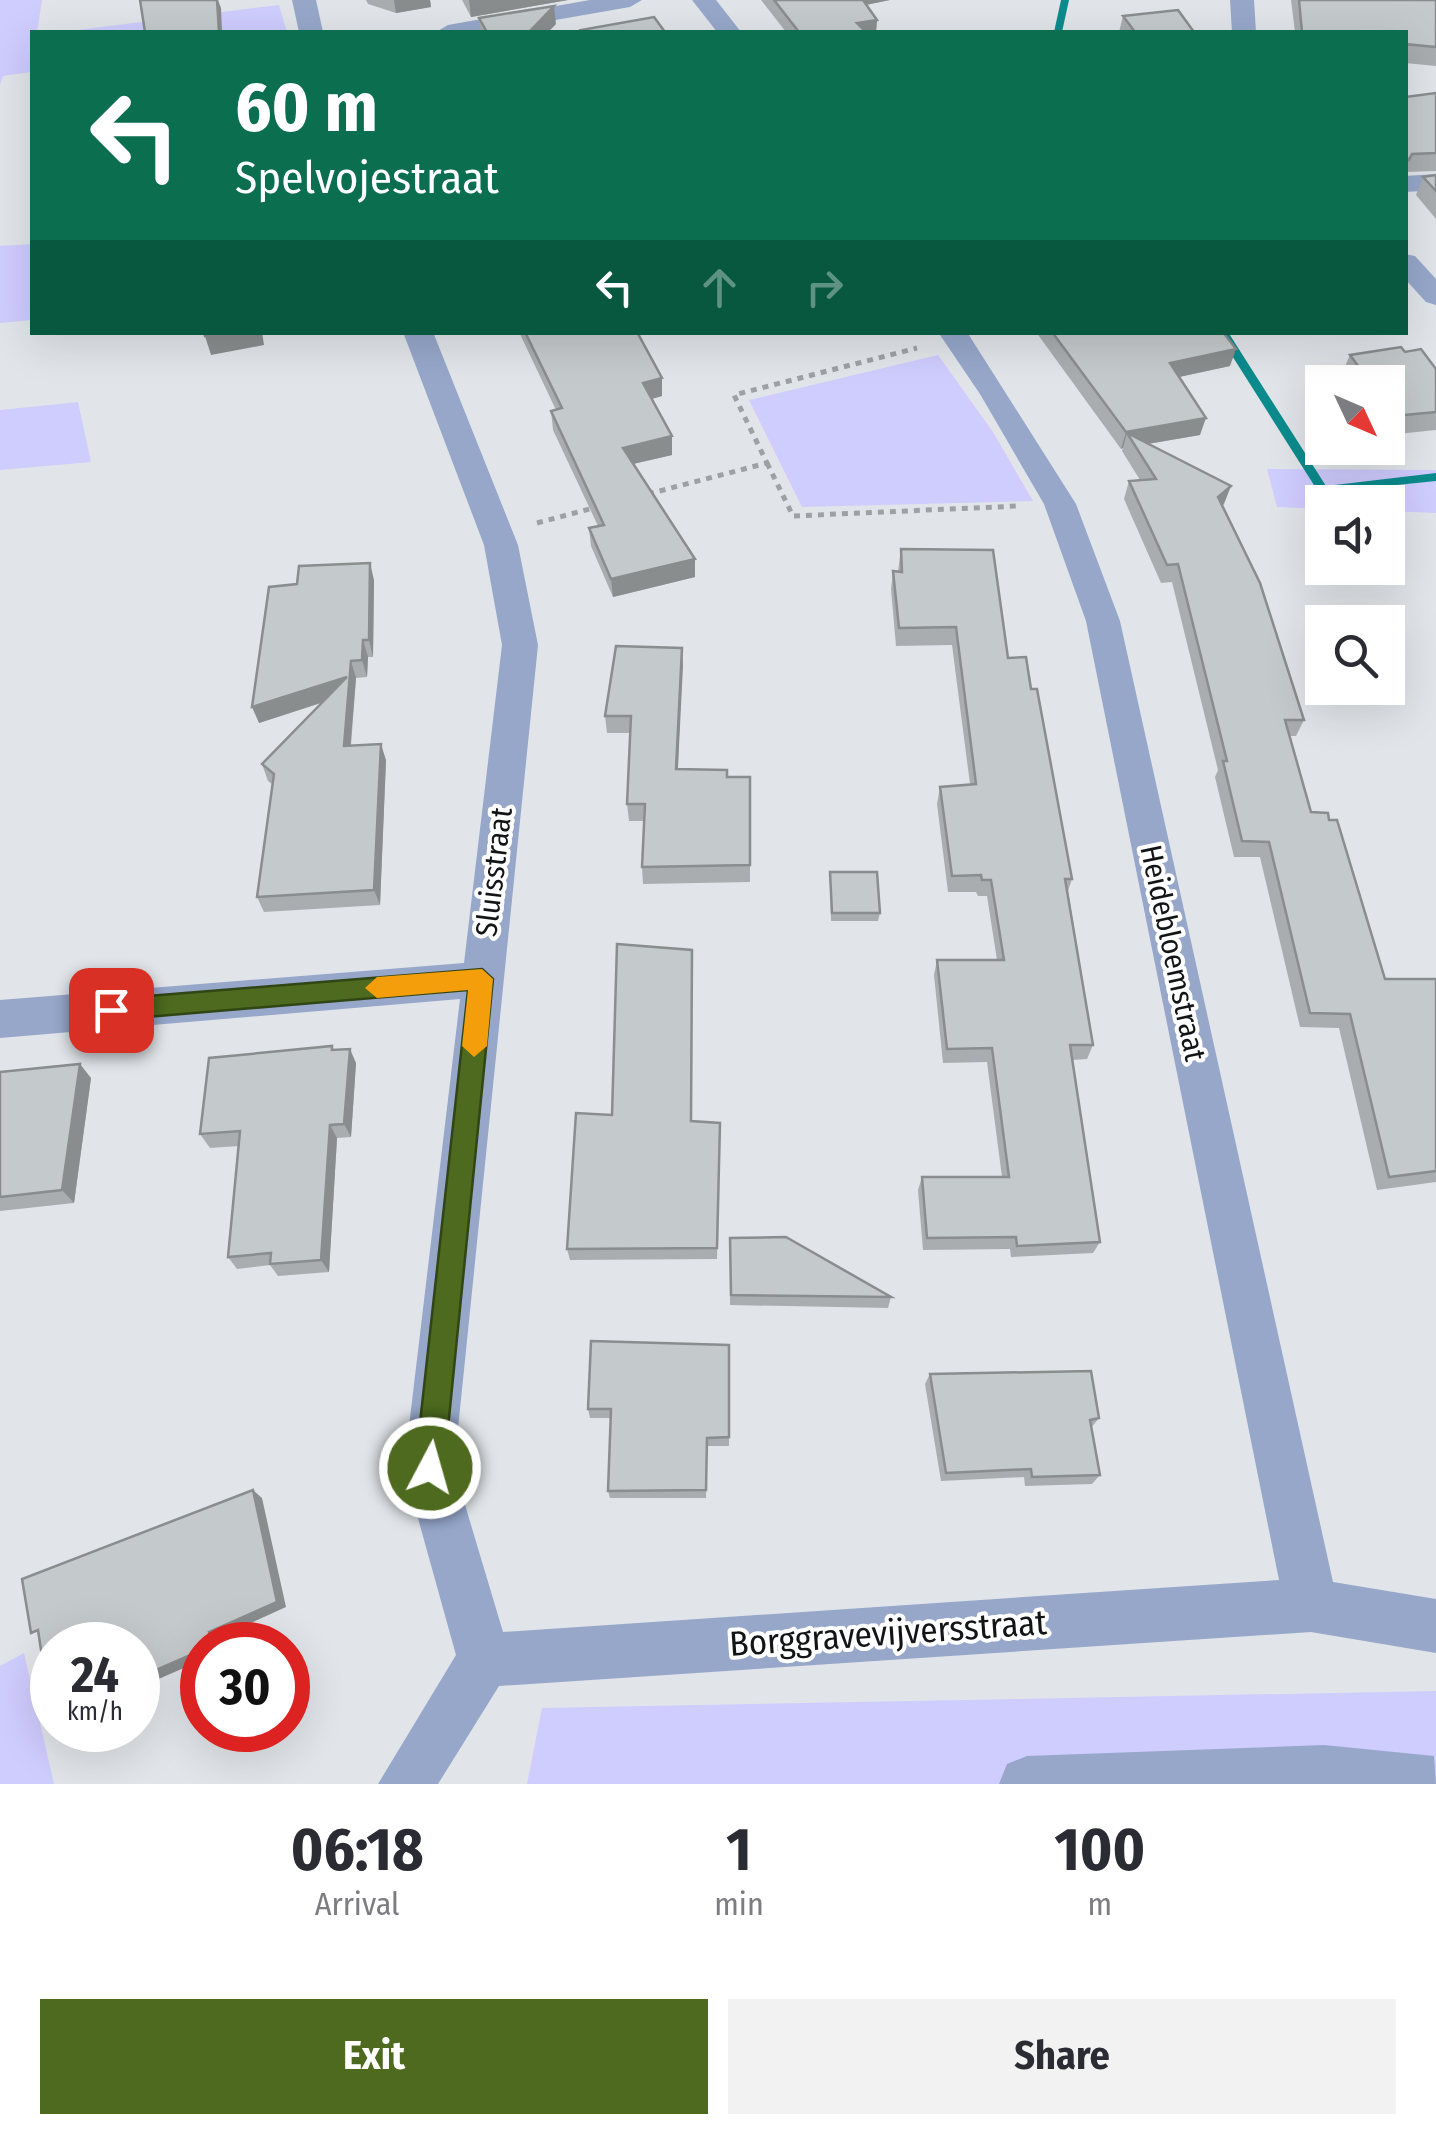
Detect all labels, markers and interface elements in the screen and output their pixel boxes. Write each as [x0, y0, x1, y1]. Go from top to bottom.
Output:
text: 60 m [235, 66, 378, 150]
icon: left [70, 70, 200, 200]
text: Spelvojestraat [235, 151, 499, 205]
icon: left [587, 260, 642, 315]
icon: ahead [692, 260, 747, 315]
icon: right [797, 260, 852, 315]
north arrow [1305, 365, 1405, 465]
map controls [1305, 365, 1405, 705]
button: sound [1305, 485, 1405, 585]
button: search [1305, 605, 1405, 705]
street label: Sluisstraat [468, 805, 520, 939]
street label: Heidebloemstraat [1133, 842, 1214, 1065]
pin [69, 968, 154, 1053]
icon: arrive [84, 983, 139, 1038]
position arrow [378, 1416, 482, 1520]
street label: Borggravevijversstraat [728, 1601, 1049, 1665]
speed limit sign: 30 [180, 1622, 310, 1752]
text: 24 [71, 1645, 119, 1705]
text: km/h [67, 1697, 123, 1727]
text: 06:18 [291, 1814, 424, 1886]
text: 1 [726, 1814, 752, 1886]
text: 100 [1054, 1814, 1145, 1886]
text: Arrival [315, 1885, 400, 1923]
text: min [714, 1885, 764, 1923]
text: m [1088, 1885, 1112, 1923]
button: Exit [40, 1999, 708, 2114]
button: Share [728, 1999, 1396, 2114]

